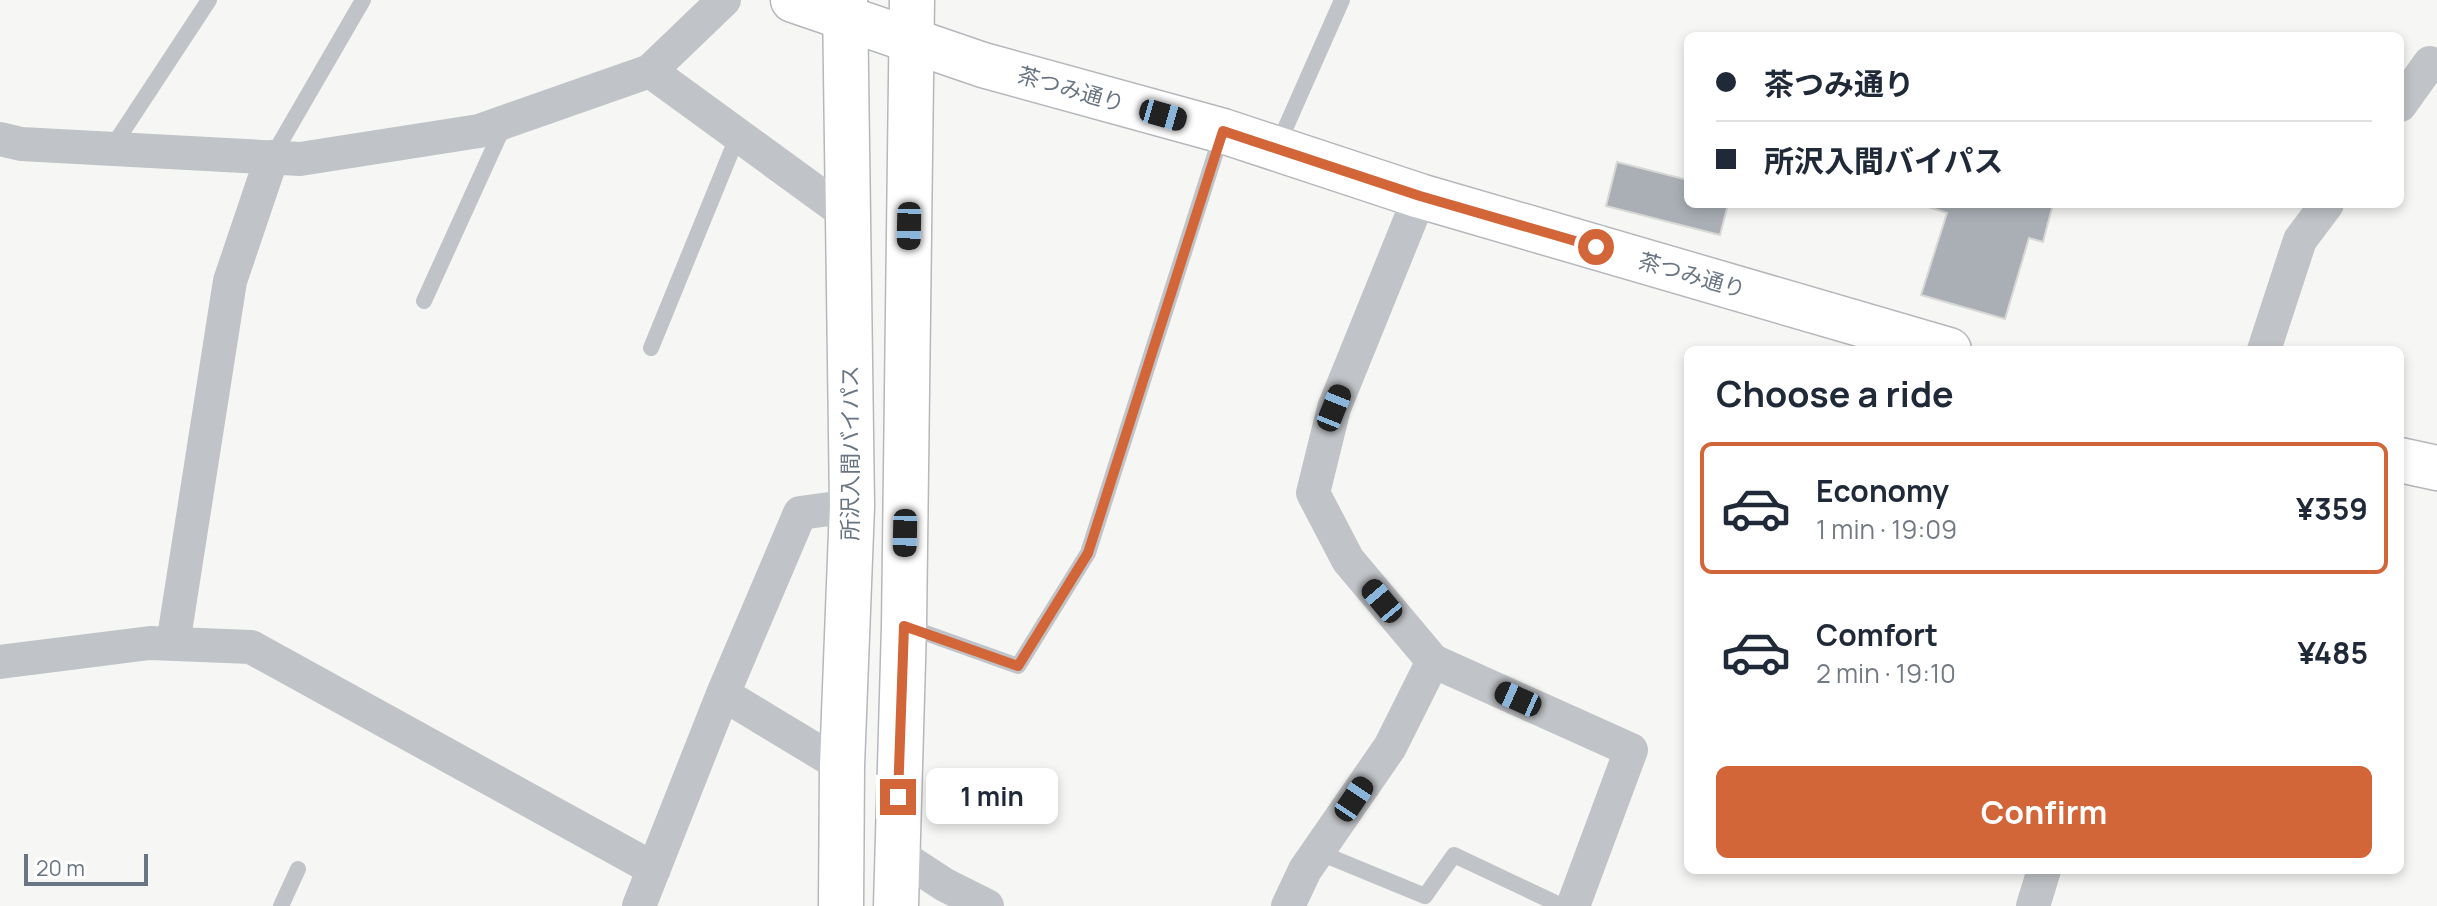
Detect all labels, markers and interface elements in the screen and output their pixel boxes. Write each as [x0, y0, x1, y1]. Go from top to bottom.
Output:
street label: 茶つみ通り [1014, 59, 1128, 119]
text: 茶つみ通り [1764, 63, 1914, 104]
car [1137, 97, 1189, 133]
text: 所沢入間バイパス [1764, 140, 2003, 181]
car [897, 202, 921, 250]
route start [1578, 229, 1614, 265]
street label: 茶つみ通り [1635, 245, 1749, 305]
street label: 所沢入間バイパス [835, 365, 865, 541]
text: Choose a ride [1716, 369, 1954, 418]
car [1314, 381, 1354, 435]
text: Economy [1816, 470, 1949, 511]
icon: car [1720, 472, 1792, 544]
text: ¥359 [2296, 488, 2368, 529]
car [893, 509, 917, 557]
text: 1 min · 19:09 [1816, 511, 1957, 547]
car [1357, 575, 1407, 627]
text: Comfort [1816, 614, 1938, 655]
icon: car [1720, 616, 1792, 688]
text: ¥485 [2298, 632, 2368, 673]
text: 2 min · 19:10 [1816, 655, 1956, 691]
car [1491, 678, 1545, 720]
button: Confirm [1716, 766, 2372, 858]
callout: 1 min [926, 769, 1058, 825]
car [1331, 772, 1377, 826]
text: 1 min [960, 778, 1024, 814]
route end [880, 779, 916, 815]
scale bar [24, 850, 148, 886]
text: 20 m [36, 853, 85, 883]

